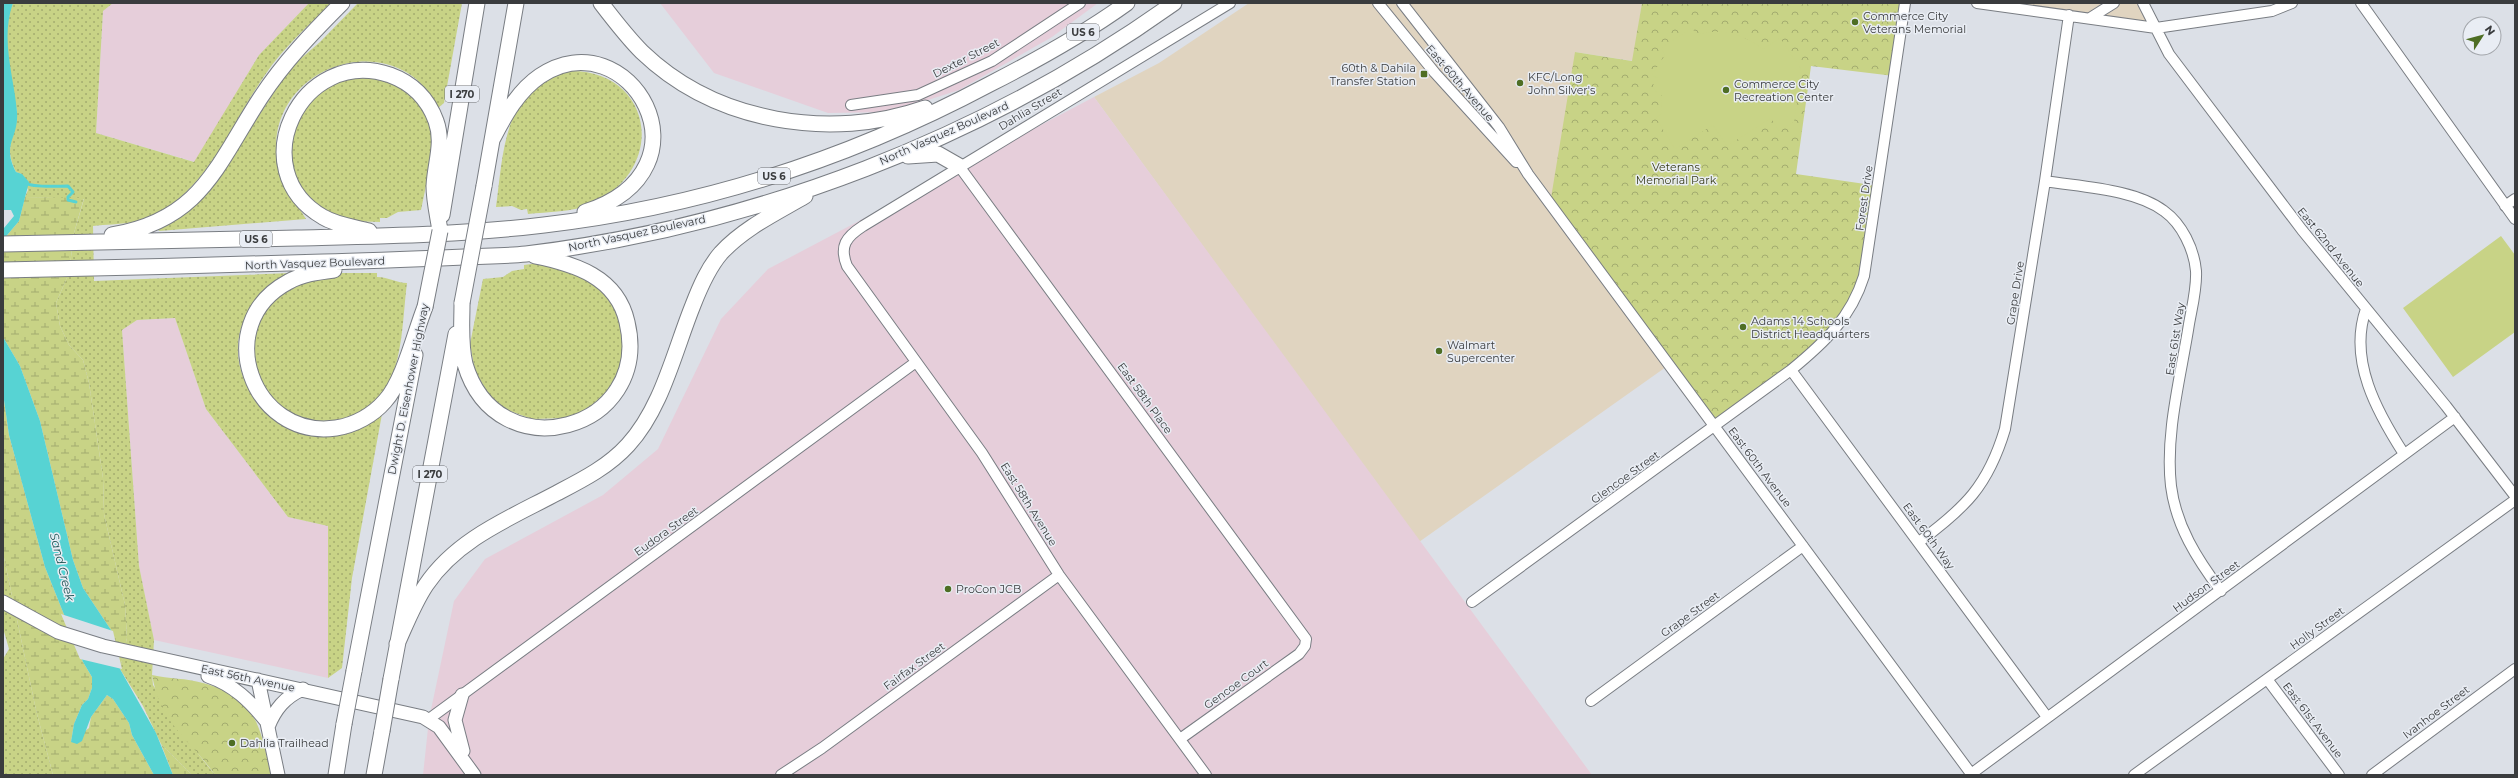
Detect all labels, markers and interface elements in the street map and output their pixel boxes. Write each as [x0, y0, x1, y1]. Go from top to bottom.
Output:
place label: Commerce City Veterans Memorial [1863, 9, 1966, 36]
north arrow [2462, 16, 2502, 56]
marker: Commerce City Veterans Memorial [1850, 17, 1860, 27]
text: N [2482, 22, 2498, 38]
road number: US 6 [1067, 24, 1099, 40]
street label: Dexter Street [930, 35, 1002, 81]
street label: East 60th Avenue [1423, 42, 1497, 124]
place label: 60th & Dahila Transfer Station [1330, 61, 1416, 88]
marker: 60th & Dahila Transfer Station [1419, 69, 1429, 79]
place label: KFC/Long John Silver's [1527, 70, 1596, 97]
place label: Commerce City Recreation Center [1734, 77, 1834, 104]
marker: KFC/Long John Silver's [1515, 78, 1525, 88]
street label: Dahlia Street [996, 84, 1065, 133]
marker: Commerce City Recreation Center [1721, 85, 1731, 95]
road number: I 270 [445, 86, 479, 102]
street label: North Vasquez Boulevard [877, 98, 1011, 168]
park label: Veterans Memorial Park [1636, 160, 1717, 187]
street label: Forest Drive [1852, 164, 1876, 232]
road number: US 6 [758, 168, 790, 184]
street label: East 62nd Avenue [2294, 204, 2368, 290]
street label: North Vasquez Boulevard [567, 212, 707, 254]
road number: US 6 [240, 231, 272, 247]
street label: North Vasquez Boulevard [245, 254, 385, 272]
street label: Grape Drive [2003, 260, 2027, 326]
street label: East 61st Way [2162, 301, 2188, 377]
street label: Dwight D. Eisenhower Highway [385, 302, 431, 476]
place label: Adams 14 Schools District Headquarters [1751, 314, 1870, 341]
marker: Adams 14 Schools District Headquarters [1738, 322, 1748, 332]
place label: Walmart Supercenter [1447, 338, 1515, 365]
marker: Walmart Supercenter [1434, 346, 1444, 356]
street label: East 58th Place [1114, 360, 1176, 437]
street label: East 60th Avenue [1725, 424, 1795, 510]
street label: Glencoe Street [1588, 447, 1662, 507]
street label: East 58th Avenue [998, 460, 1061, 549]
road number: I 270 [413, 466, 447, 482]
street label: East 60th Way [1900, 500, 1958, 572]
street label: Eudora Street [631, 503, 701, 559]
water label: Sand Creek [47, 531, 78, 603]
street label: Hudson Street [2170, 557, 2243, 615]
place label: ProCon JCB [956, 582, 1021, 596]
marker: ProCon JCB [943, 584, 953, 594]
street label: Grape Street [1658, 588, 1723, 640]
street label: Holly Street [2287, 603, 2347, 652]
street label: Fairfax Street [880, 639, 948, 693]
street label: Gencoe Court [1201, 656, 1271, 712]
street label: East 56th Avenue [200, 661, 297, 695]
street label: East 61st Avenue [2280, 679, 2346, 761]
street label: Ivanhoe Street [2400, 682, 2473, 742]
place label: Dahlia Trailhead [240, 736, 329, 750]
marker: Dahlia Trailhead [227, 738, 237, 748]

